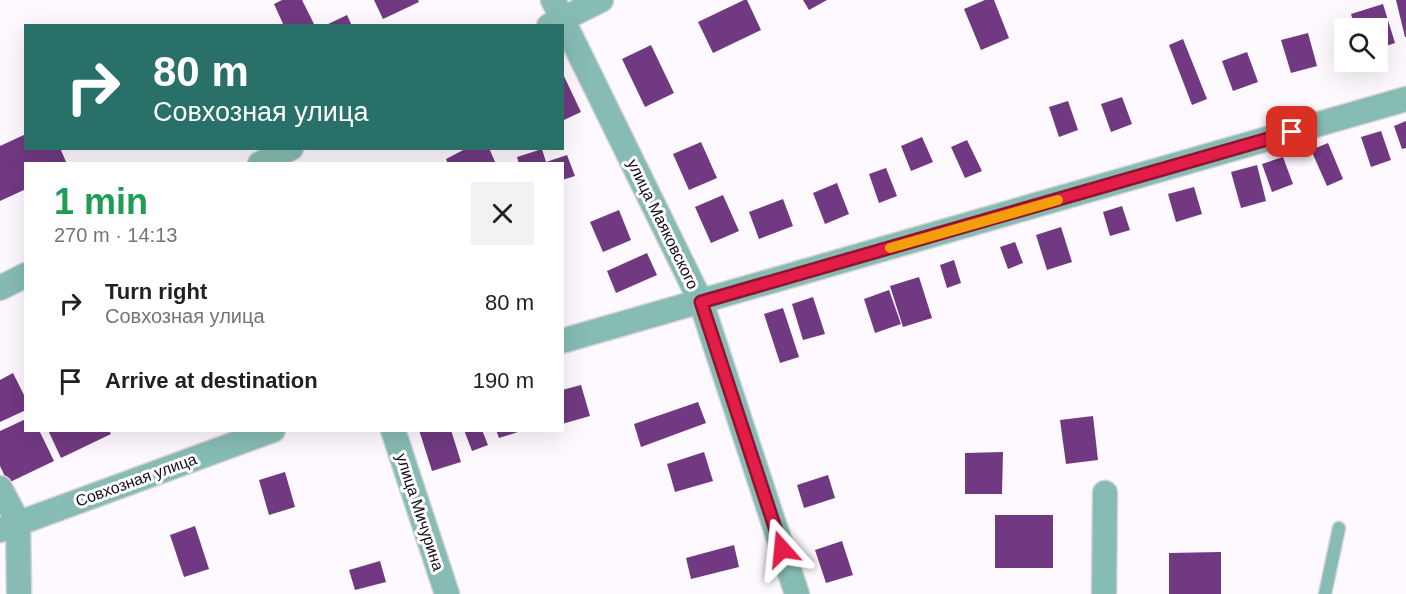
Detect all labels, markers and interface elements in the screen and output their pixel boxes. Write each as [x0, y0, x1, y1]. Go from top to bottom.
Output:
map controls [1334, 18, 1388, 72]
button: search [1334, 18, 1388, 72]
icon: right [54, 48, 132, 126]
text: 80 m [153, 48, 249, 95]
text: Совхозная улица [153, 97, 368, 127]
pin [1266, 106, 1317, 157]
icon: arrive [1275, 115, 1308, 148]
street label: улица Маяковского [624, 156, 702, 292]
text: 1 min [54, 181, 148, 222]
button: close [471, 182, 534, 245]
text: 270 m · 14:13 [54, 224, 177, 246]
text: Turn right [105, 279, 207, 304]
icon: right [54, 287, 87, 320]
text: 80 m [485, 290, 534, 315]
text: Совхозная улица [105, 305, 265, 327]
icon: arrive [54, 365, 87, 398]
text: Arrive at destination [105, 368, 318, 393]
text: 190 m [473, 368, 534, 393]
street label: Совхозная улица [73, 450, 199, 510]
street label: улица Мичурина [393, 451, 447, 573]
position arrow [750, 517, 814, 581]

